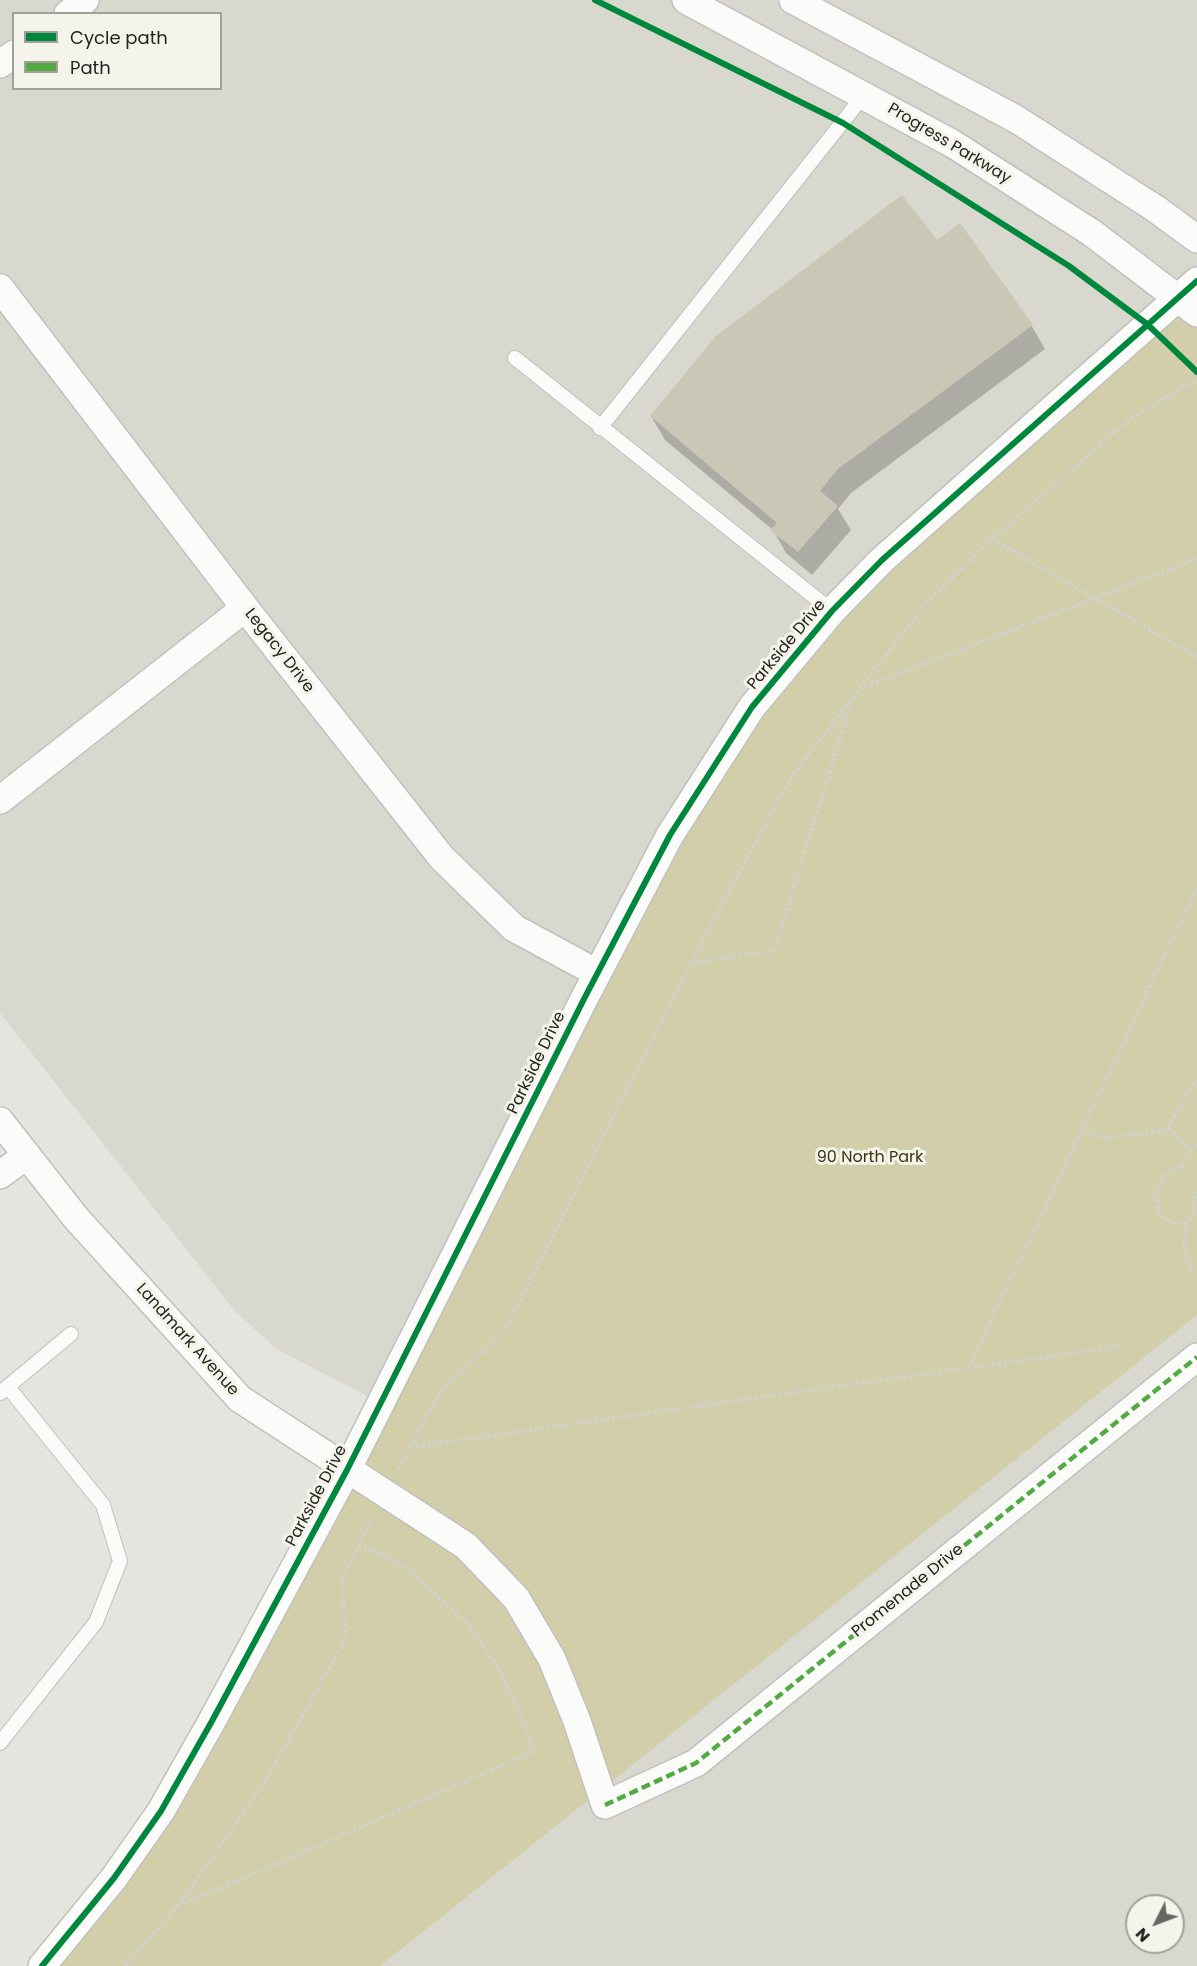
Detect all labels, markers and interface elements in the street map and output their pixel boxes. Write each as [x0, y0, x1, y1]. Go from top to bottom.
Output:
legend [12, 12, 222, 90]
text: Cycle path [70, 25, 168, 50]
text: Path [70, 55, 111, 80]
street label: Progress Parkway [884, 100, 1014, 188]
street label: Parkside Drive [744, 596, 830, 694]
street label: Legacy Drive [240, 605, 318, 697]
street label: Parkside Drive [504, 1009, 570, 1117]
park label: 90 North Park [817, 1148, 923, 1168]
street label: Landmark Avenue [131, 1280, 243, 1400]
street label: Parkside Drive [282, 1442, 352, 1550]
street label: Promenade Drive [848, 1540, 968, 1642]
north arrow [1125, 1894, 1185, 1954]
text: N [1130, 1923, 1155, 1947]

